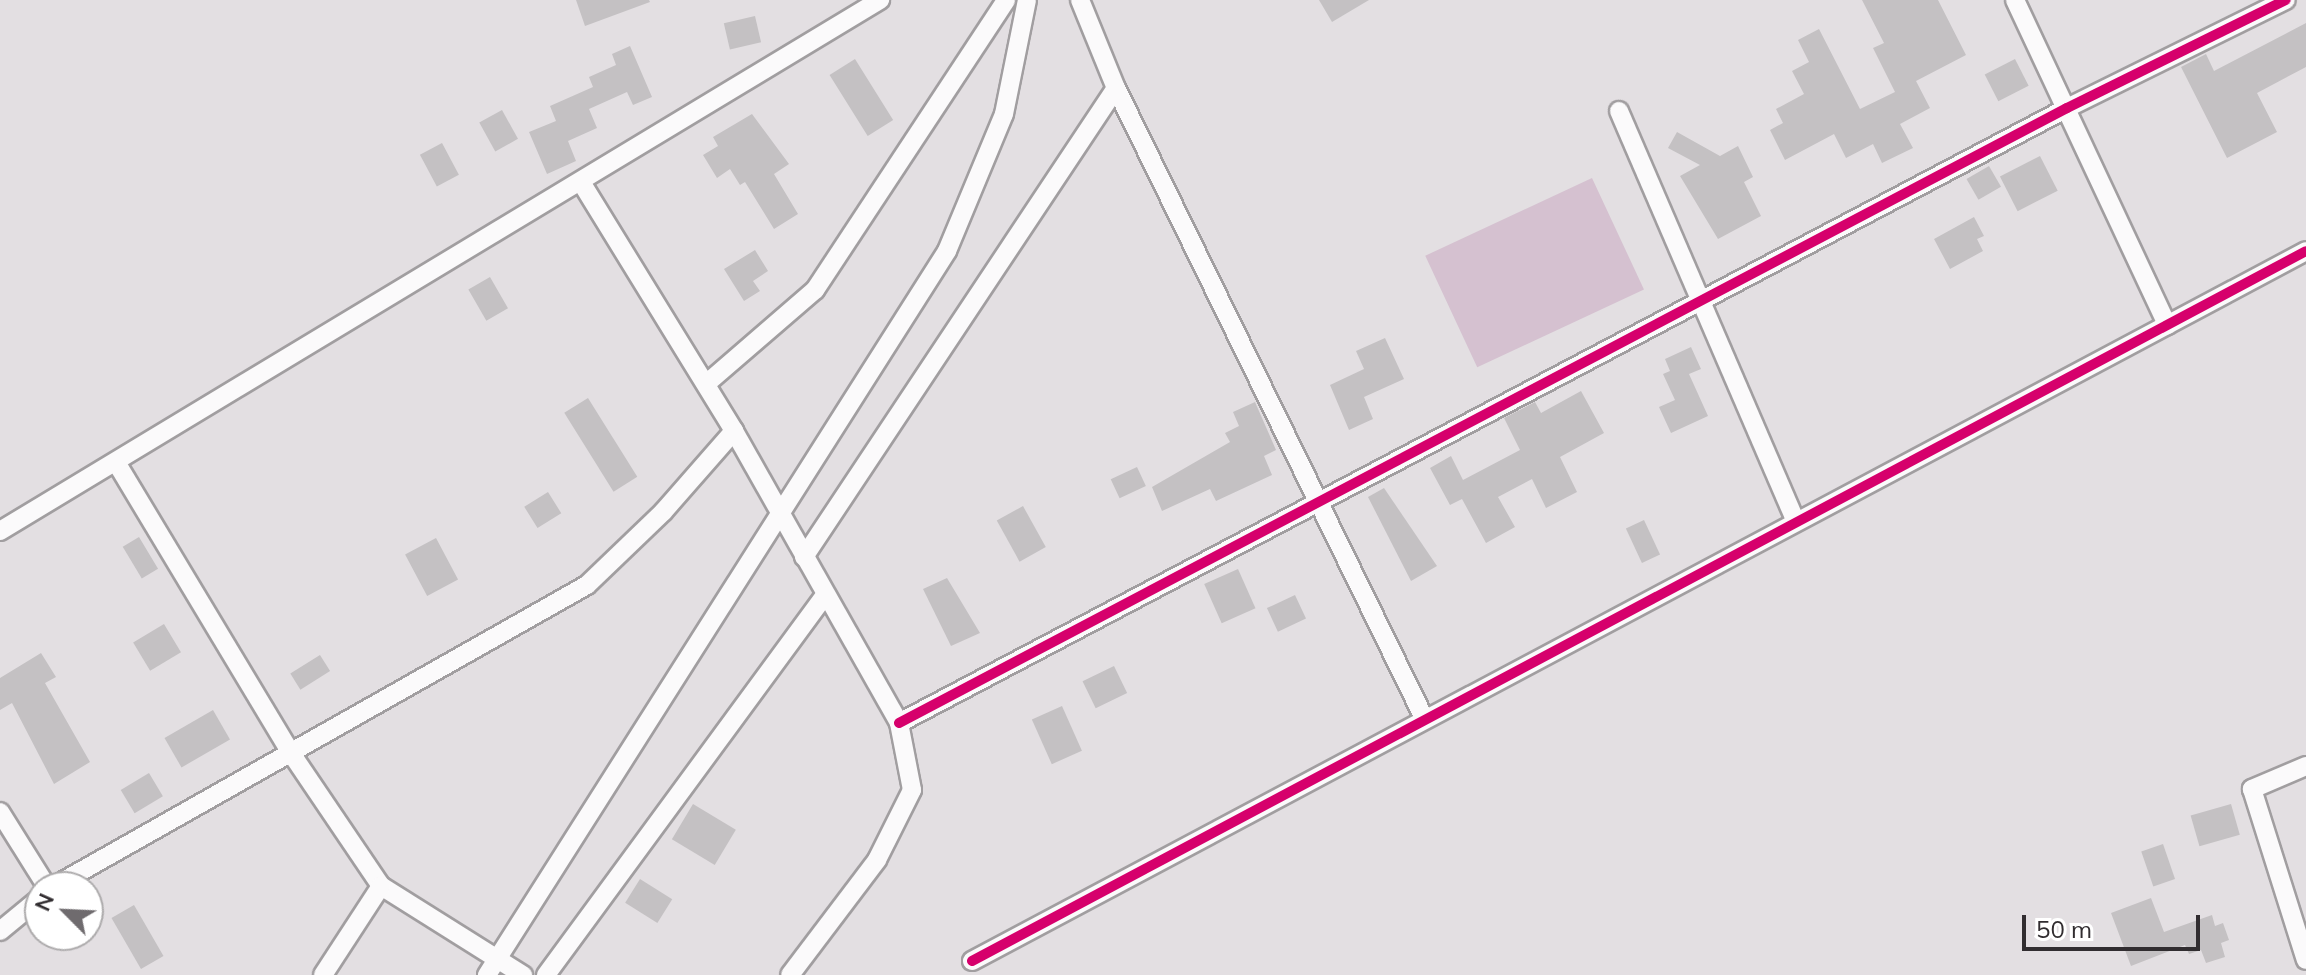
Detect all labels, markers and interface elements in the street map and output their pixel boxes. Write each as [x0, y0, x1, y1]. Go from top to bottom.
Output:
north arrow [24, 871, 104, 951]
text: N [28, 889, 60, 915]
scale bar [2026, 899, 2204, 949]
text: 50 m [2036, 914, 2092, 944]

